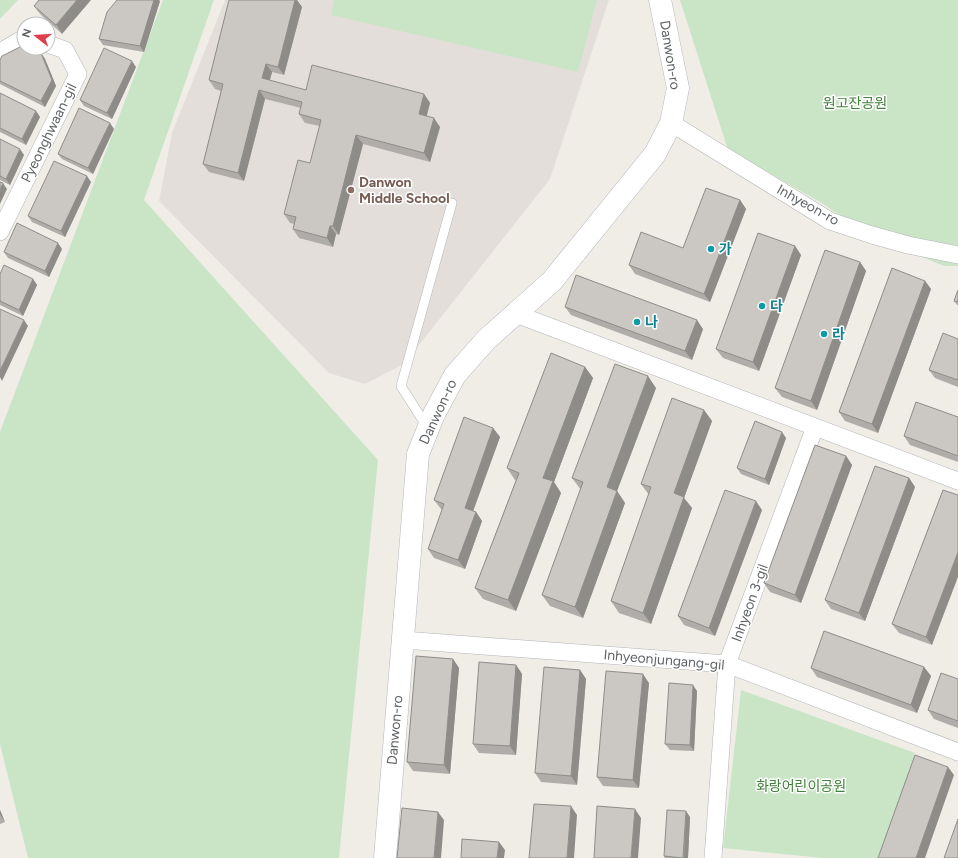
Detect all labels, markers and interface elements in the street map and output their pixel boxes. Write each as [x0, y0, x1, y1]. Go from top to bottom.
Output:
north arrow [16, 16, 56, 56]
street label: Danwon-ro [656, 19, 684, 91]
text: N [19, 27, 34, 39]
street label: Pyeonghwaan-gil [18, 81, 80, 185]
park label: 원고잔공원 [823, 95, 887, 112]
place label: Danwon Middle School [359, 174, 450, 207]
street label: Inhyeon-ro [774, 181, 842, 229]
marker: Danwon Middle School [346, 185, 356, 195]
place label: 가 [719, 241, 732, 258]
marker: 가 [706, 244, 716, 254]
place label: 다 [770, 298, 783, 315]
marker: 다 [757, 301, 767, 311]
place label: 나 [645, 314, 658, 331]
marker: 나 [632, 317, 642, 327]
place label: 라 [832, 326, 845, 343]
marker: 라 [819, 329, 829, 339]
street label: Danwon-ro [416, 377, 460, 447]
street label: Inhyeon 3-gil [728, 562, 772, 644]
street label: Inhyeonjungang-gil [603, 646, 725, 674]
street label: Danwon-ro [383, 694, 407, 766]
park label: 화랑어린이공원 [756, 778, 846, 795]

